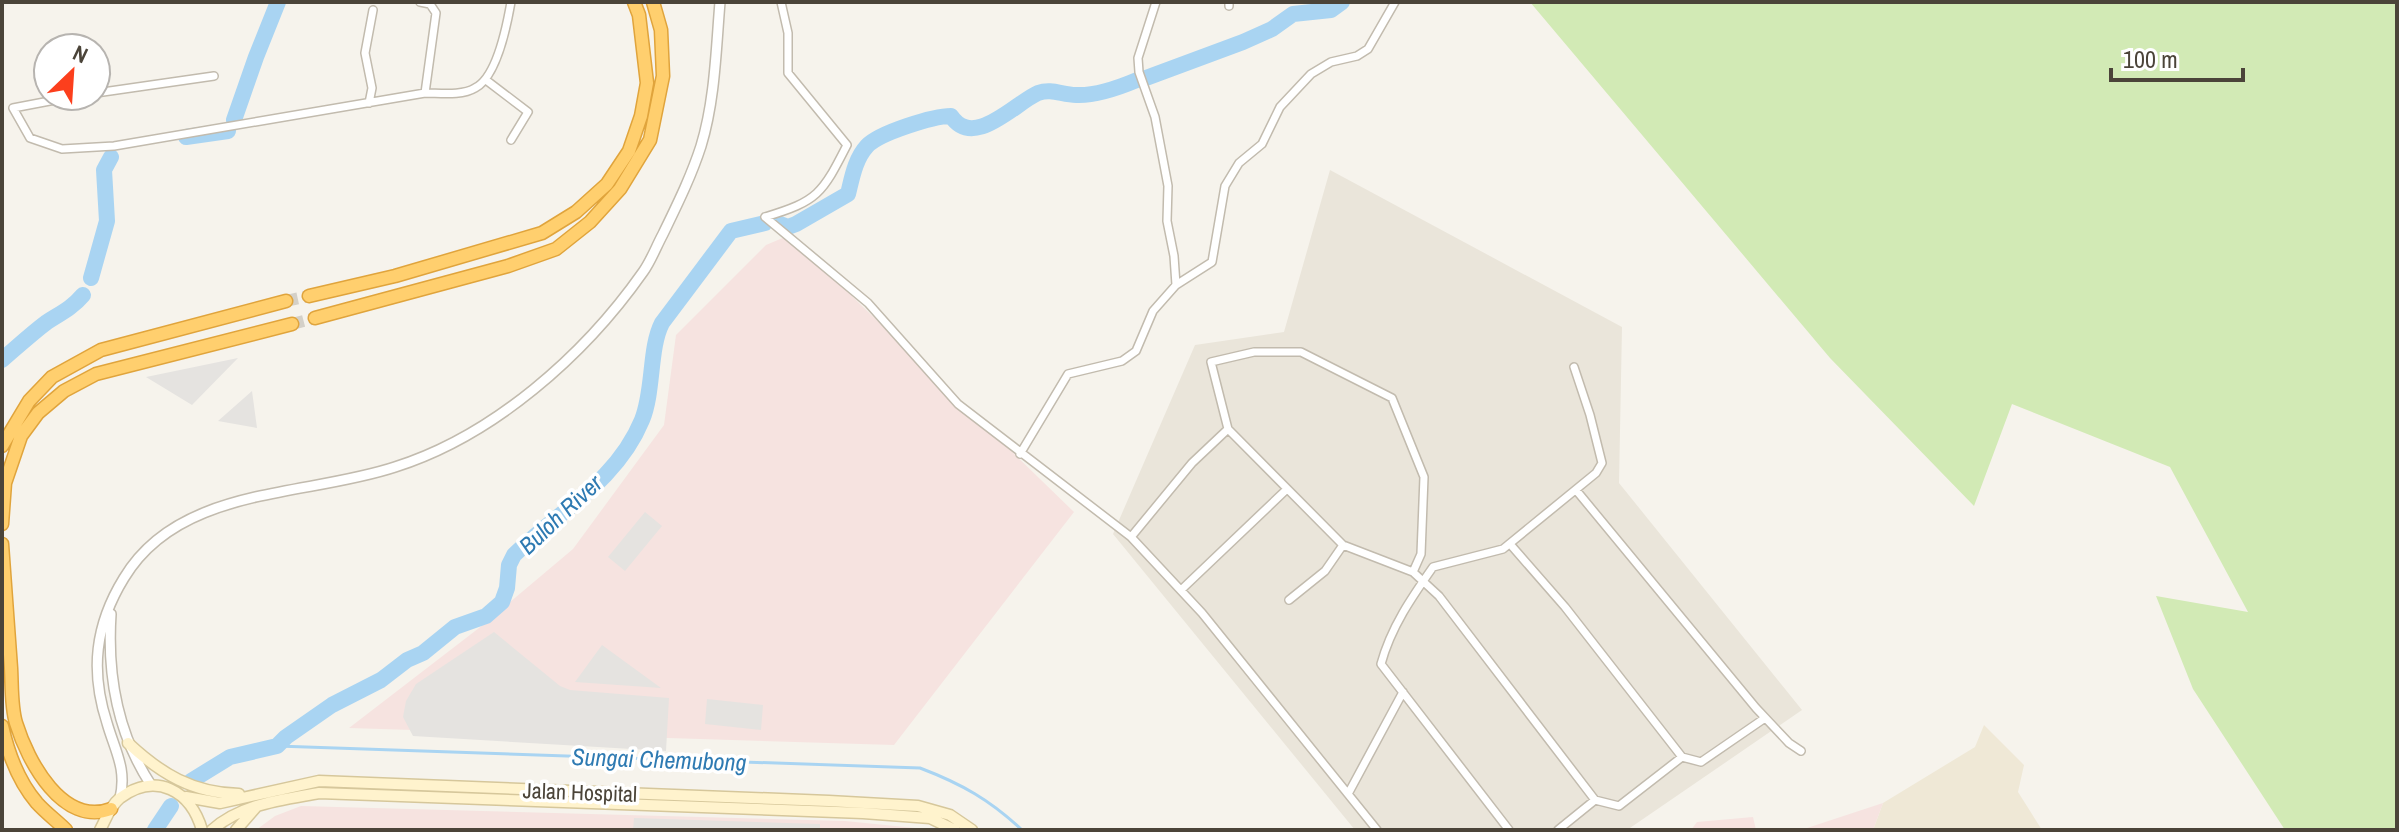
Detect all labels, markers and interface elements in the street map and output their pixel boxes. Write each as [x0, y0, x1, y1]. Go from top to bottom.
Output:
north arrow [32, 32, 112, 112]
scale bar [2111, 32, 2243, 82]
text: N [68, 38, 93, 70]
text: 100 m [2123, 43, 2178, 75]
water label: Buloh River [511, 466, 610, 561]
water label: Sungai Chemubong [571, 740, 747, 778]
street label: Jalan Hospital [522, 775, 638, 809]

